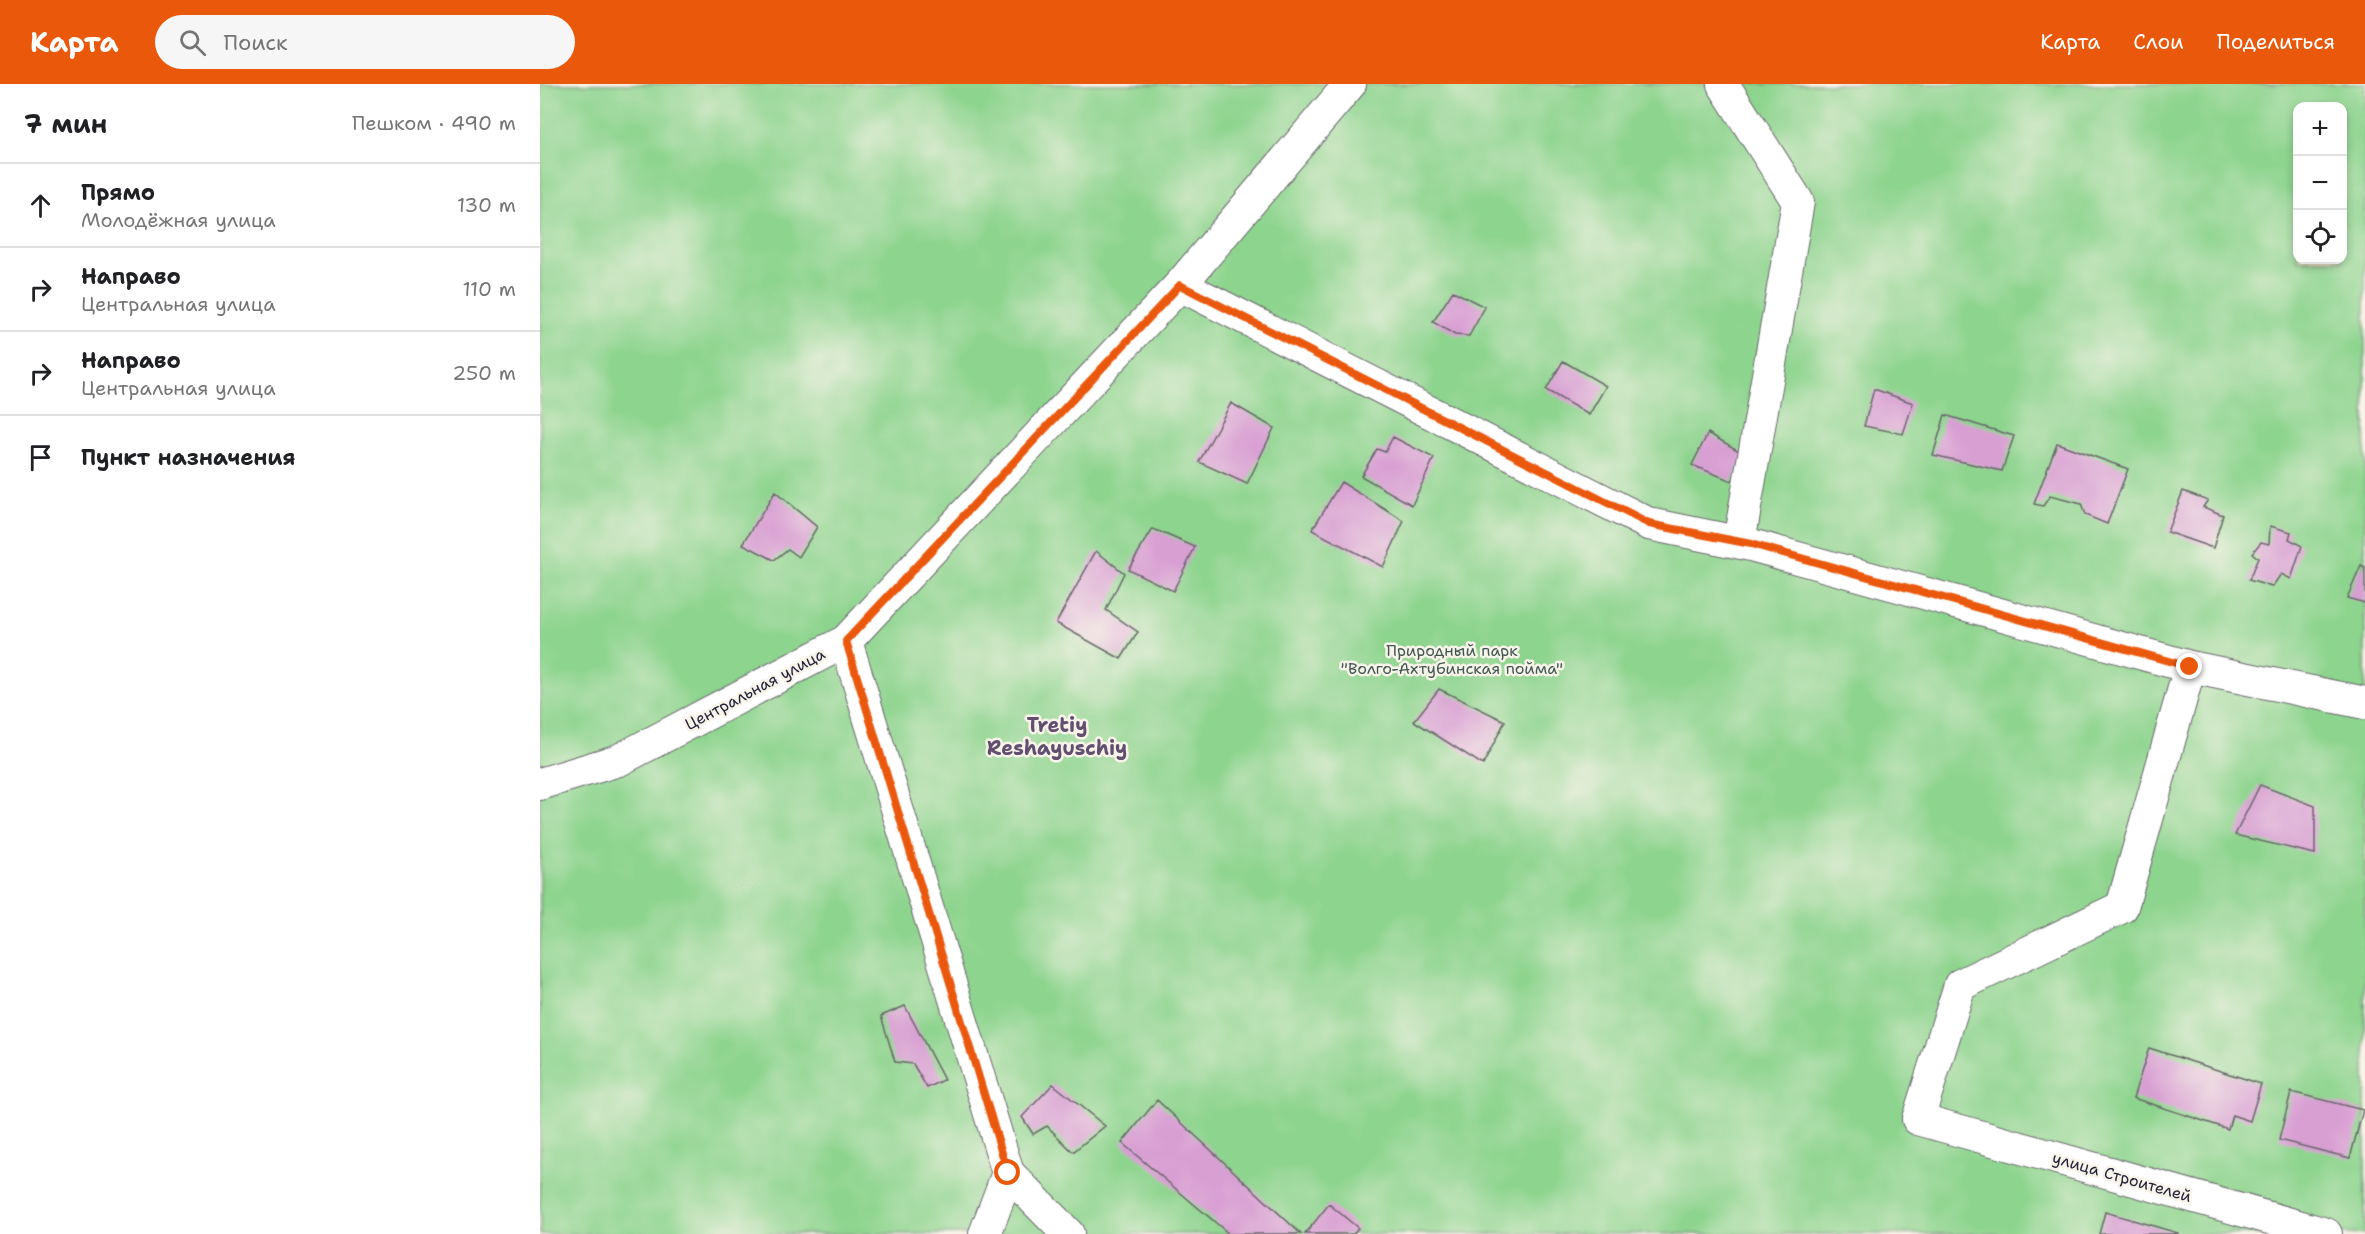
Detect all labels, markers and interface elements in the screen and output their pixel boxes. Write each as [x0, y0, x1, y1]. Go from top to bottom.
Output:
search box [155, 15, 575, 69]
text: Карта [30, 23, 119, 61]
icon: search [176, 26, 209, 59]
text: Поиск [224, 28, 288, 57]
text: Карта [2040, 28, 2100, 56]
text: Слои [2133, 28, 2184, 56]
text: Поделиться [2217, 28, 2335, 56]
map controls [2293, 102, 2347, 264]
button: + [2293, 102, 2347, 156]
text: 7 мин [24, 106, 107, 141]
text: Пешком · 490 m [352, 110, 516, 136]
button: − [2293, 156, 2347, 210]
text: Прямо [81, 178, 155, 207]
icon: ahead [24, 189, 57, 222]
text: 130 m [457, 192, 516, 218]
text: Молодёжная улица [81, 207, 276, 233]
button: locate [2293, 210, 2347, 264]
text: Направо [81, 262, 181, 291]
icon: right [24, 273, 57, 306]
text: 110 m [462, 276, 516, 302]
text: Центральная улица [81, 291, 276, 317]
text: Направо [81, 346, 181, 375]
icon: right [24, 357, 57, 390]
text: 250 m [452, 360, 516, 386]
text: Центральная улица [81, 375, 276, 401]
icon: arrive [24, 441, 57, 474]
text: Пункт назначения [81, 443, 295, 472]
park label: Природный парк "Волго-Ахтубинская пойма" [1341, 640, 1563, 679]
street label: Центральная улица [681, 643, 829, 735]
route end [2176, 653, 2202, 679]
district label: Tretiy Reshayuschiy [987, 712, 1127, 761]
street label: улица Строителей [2050, 1147, 2194, 1207]
route start [994, 1159, 1020, 1185]

